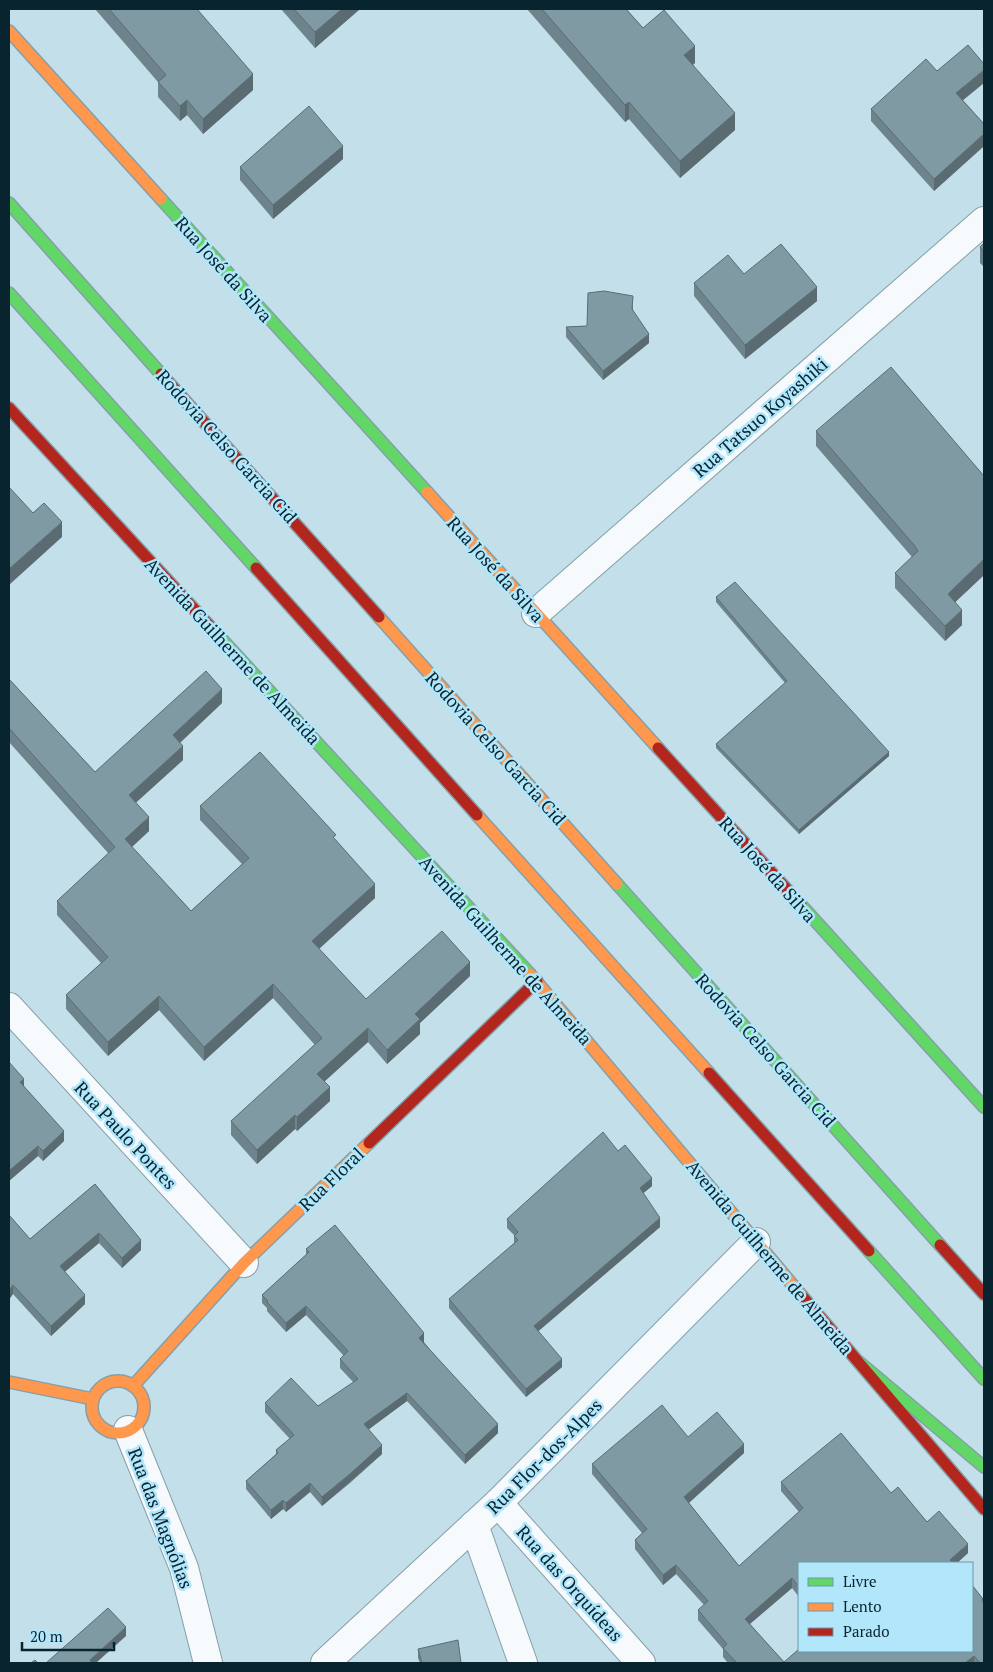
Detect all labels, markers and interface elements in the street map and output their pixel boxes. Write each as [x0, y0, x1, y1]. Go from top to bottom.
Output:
street label: Rua José da Silva [170, 211, 278, 327]
street label: Rua Tatsuo Koyashiki [688, 352, 832, 482]
street label: Rodovia Celso Garcia Cid [151, 364, 303, 528]
street label: Rua José da Silva [442, 511, 550, 627]
street label: Avenida Guilherme de Almeida [140, 552, 326, 750]
street label: Rodovia Celso Garcia Cid [420, 666, 572, 830]
street label: Rua José da Silva [714, 811, 822, 927]
street label: Avenida Guilherme de Almeida [414, 850, 598, 1050]
street label: Rodovia Celso Garcia Cid [690, 968, 842, 1132]
street label: Rua Paulo Pontes [70, 1076, 182, 1194]
street label: Rua Floral [293, 1142, 369, 1216]
street label: Avenida Guilherme de Almeida [681, 1155, 859, 1359]
street label: Rua Flor-dos-Alpes [481, 1393, 607, 1519]
street label: Rua das Magnólias [123, 1444, 199, 1592]
street label: Rua das Orquídeas [511, 1520, 629, 1646]
legend [798, 1562, 973, 1652]
text: Livre [843, 1571, 877, 1591]
text: Lento [843, 1596, 882, 1616]
scale bar [22, 1620, 115, 1652]
text: Parado [843, 1621, 889, 1641]
text: 20 m [30, 1626, 63, 1646]

